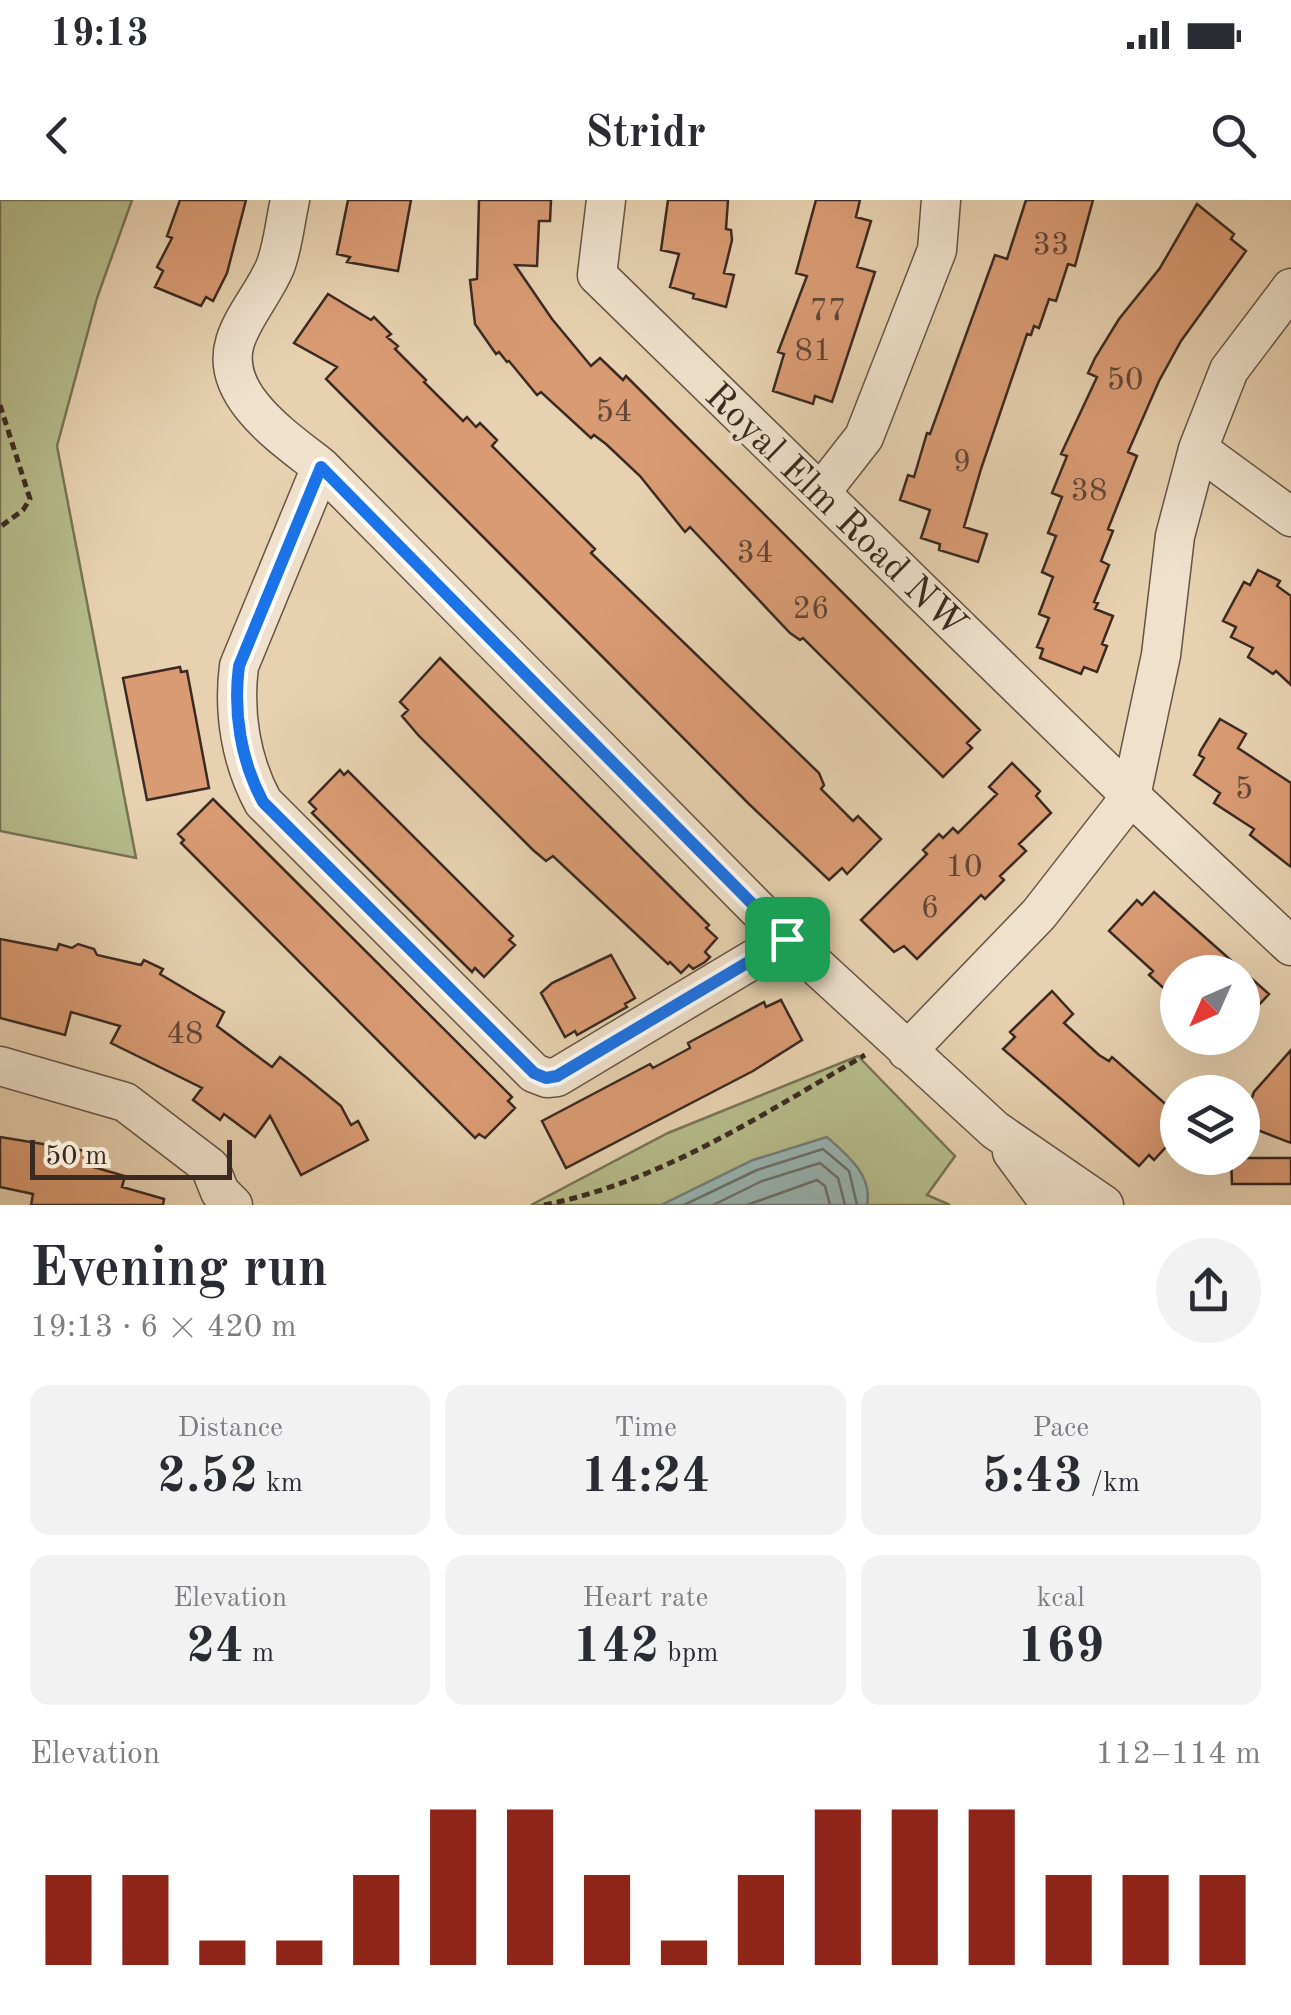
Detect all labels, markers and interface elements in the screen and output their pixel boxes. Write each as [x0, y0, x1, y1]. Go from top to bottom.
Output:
text: 19:13 [50, 16, 149, 54]
icon: back [30, 108, 85, 163]
icon: search [1206, 108, 1261, 163]
text: Stridr [585, 112, 706, 157]
house number: 33 [1032, 230, 1070, 262]
house number: 77 [809, 296, 847, 328]
house number: 81 [794, 336, 832, 368]
house number: 50 [1106, 365, 1144, 397]
street label: Royal Elm Road NW [697, 377, 973, 645]
house number: 54 [595, 397, 633, 429]
house number: 9 [953, 447, 971, 479]
house number: 38 [1070, 476, 1108, 508]
house number: 34 [736, 538, 774, 570]
house number: 26 [792, 594, 830, 626]
house number: 5 [1235, 774, 1253, 806]
house number: 10 [945, 852, 983, 884]
house number: 6 [921, 893, 939, 925]
pin [745, 897, 830, 982]
icon: arrive [760, 912, 815, 967]
north arrow [1160, 955, 1260, 1055]
map controls [1160, 955, 1260, 1175]
house number: 48 [166, 1019, 204, 1051]
button: layers [1160, 1075, 1260, 1175]
scale bar [30, 1135, 232, 1180]
text: 50 m [45, 1143, 108, 1171]
button: share [1156, 1238, 1261, 1343]
text: Evening run [30, 1243, 328, 1298]
text: 19:13 · 6 × 420 m [30, 1312, 297, 1344]
text: Distance [177, 1415, 283, 1443]
text: Time [614, 1415, 677, 1443]
text: Pace [1032, 1415, 1089, 1443]
text: 2.52 [157, 1453, 258, 1503]
text: 14:24 [580, 1453, 710, 1503]
text: 5:43 [982, 1453, 1083, 1503]
text: km [258, 1470, 303, 1498]
text: /km [1083, 1470, 1140, 1498]
text: Elevation [173, 1585, 287, 1613]
text: Heart rate [583, 1585, 708, 1613]
text: kcal [1037, 1585, 1085, 1613]
text: 24 [186, 1623, 244, 1673]
text: 142 [573, 1623, 660, 1673]
text: 169 [1017, 1623, 1104, 1673]
text: m [244, 1640, 274, 1668]
text: bpm [660, 1640, 718, 1668]
text: Elevation [30, 1739, 160, 1771]
text: 112–114 m [1095, 1739, 1261, 1771]

